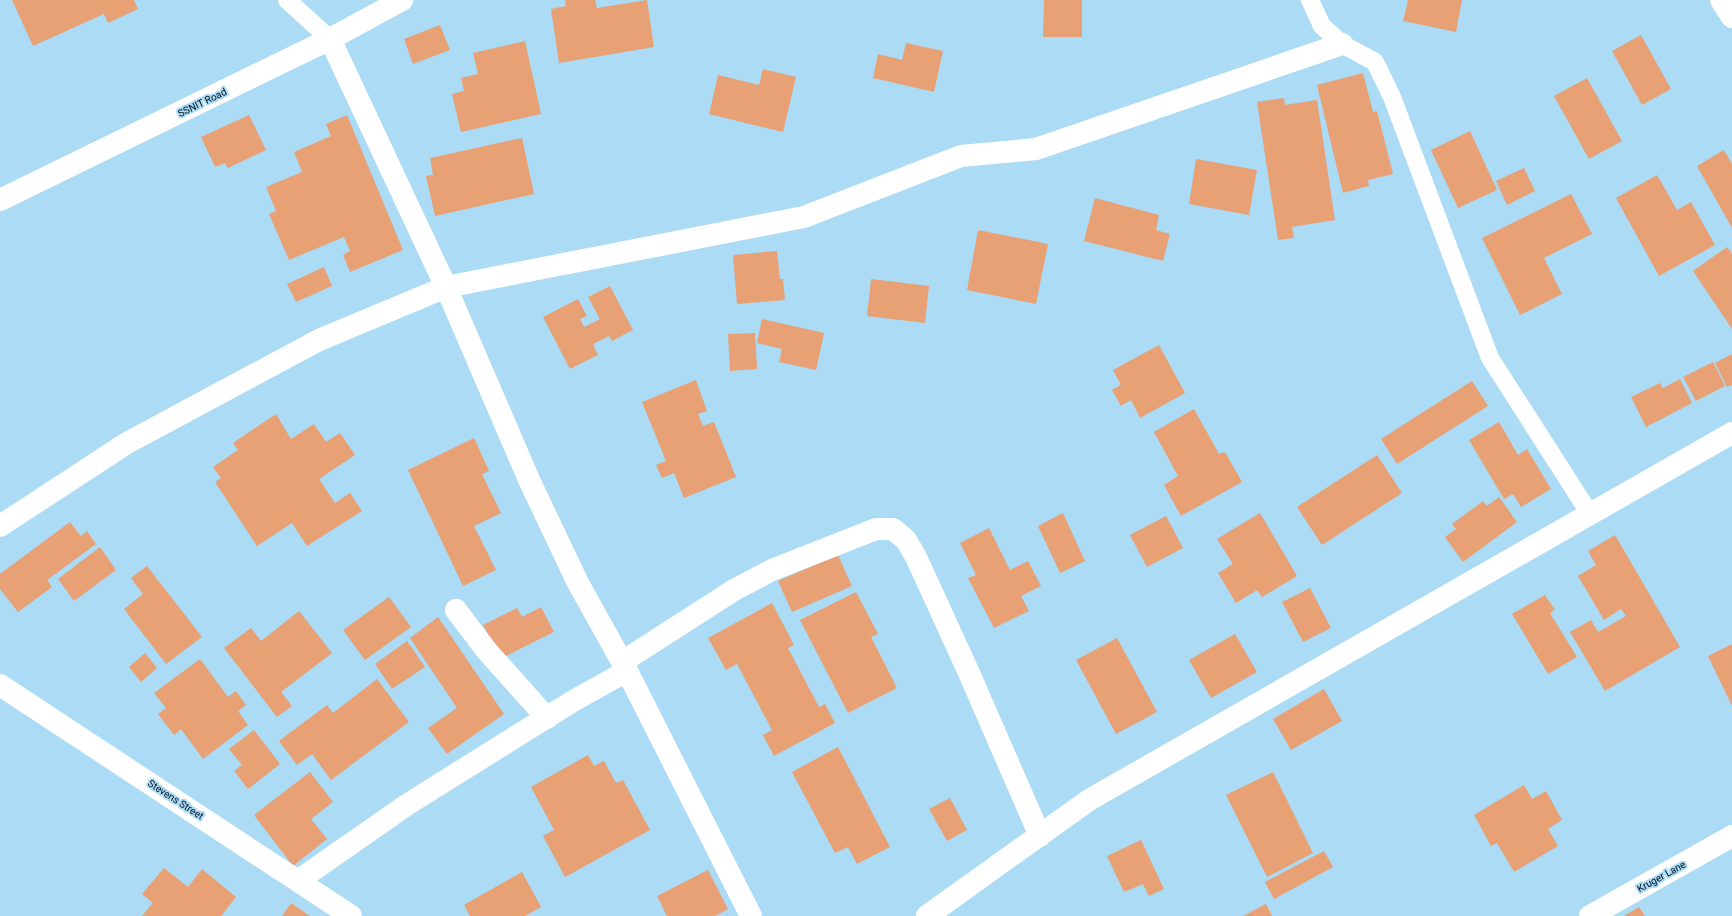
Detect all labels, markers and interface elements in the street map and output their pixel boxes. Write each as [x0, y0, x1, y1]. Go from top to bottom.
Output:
street label: SSNIT Road [176, 86, 228, 119]
street label: Stevens Street [146, 777, 206, 821]
street label: Kruger Lane [1635, 859, 1687, 894]

